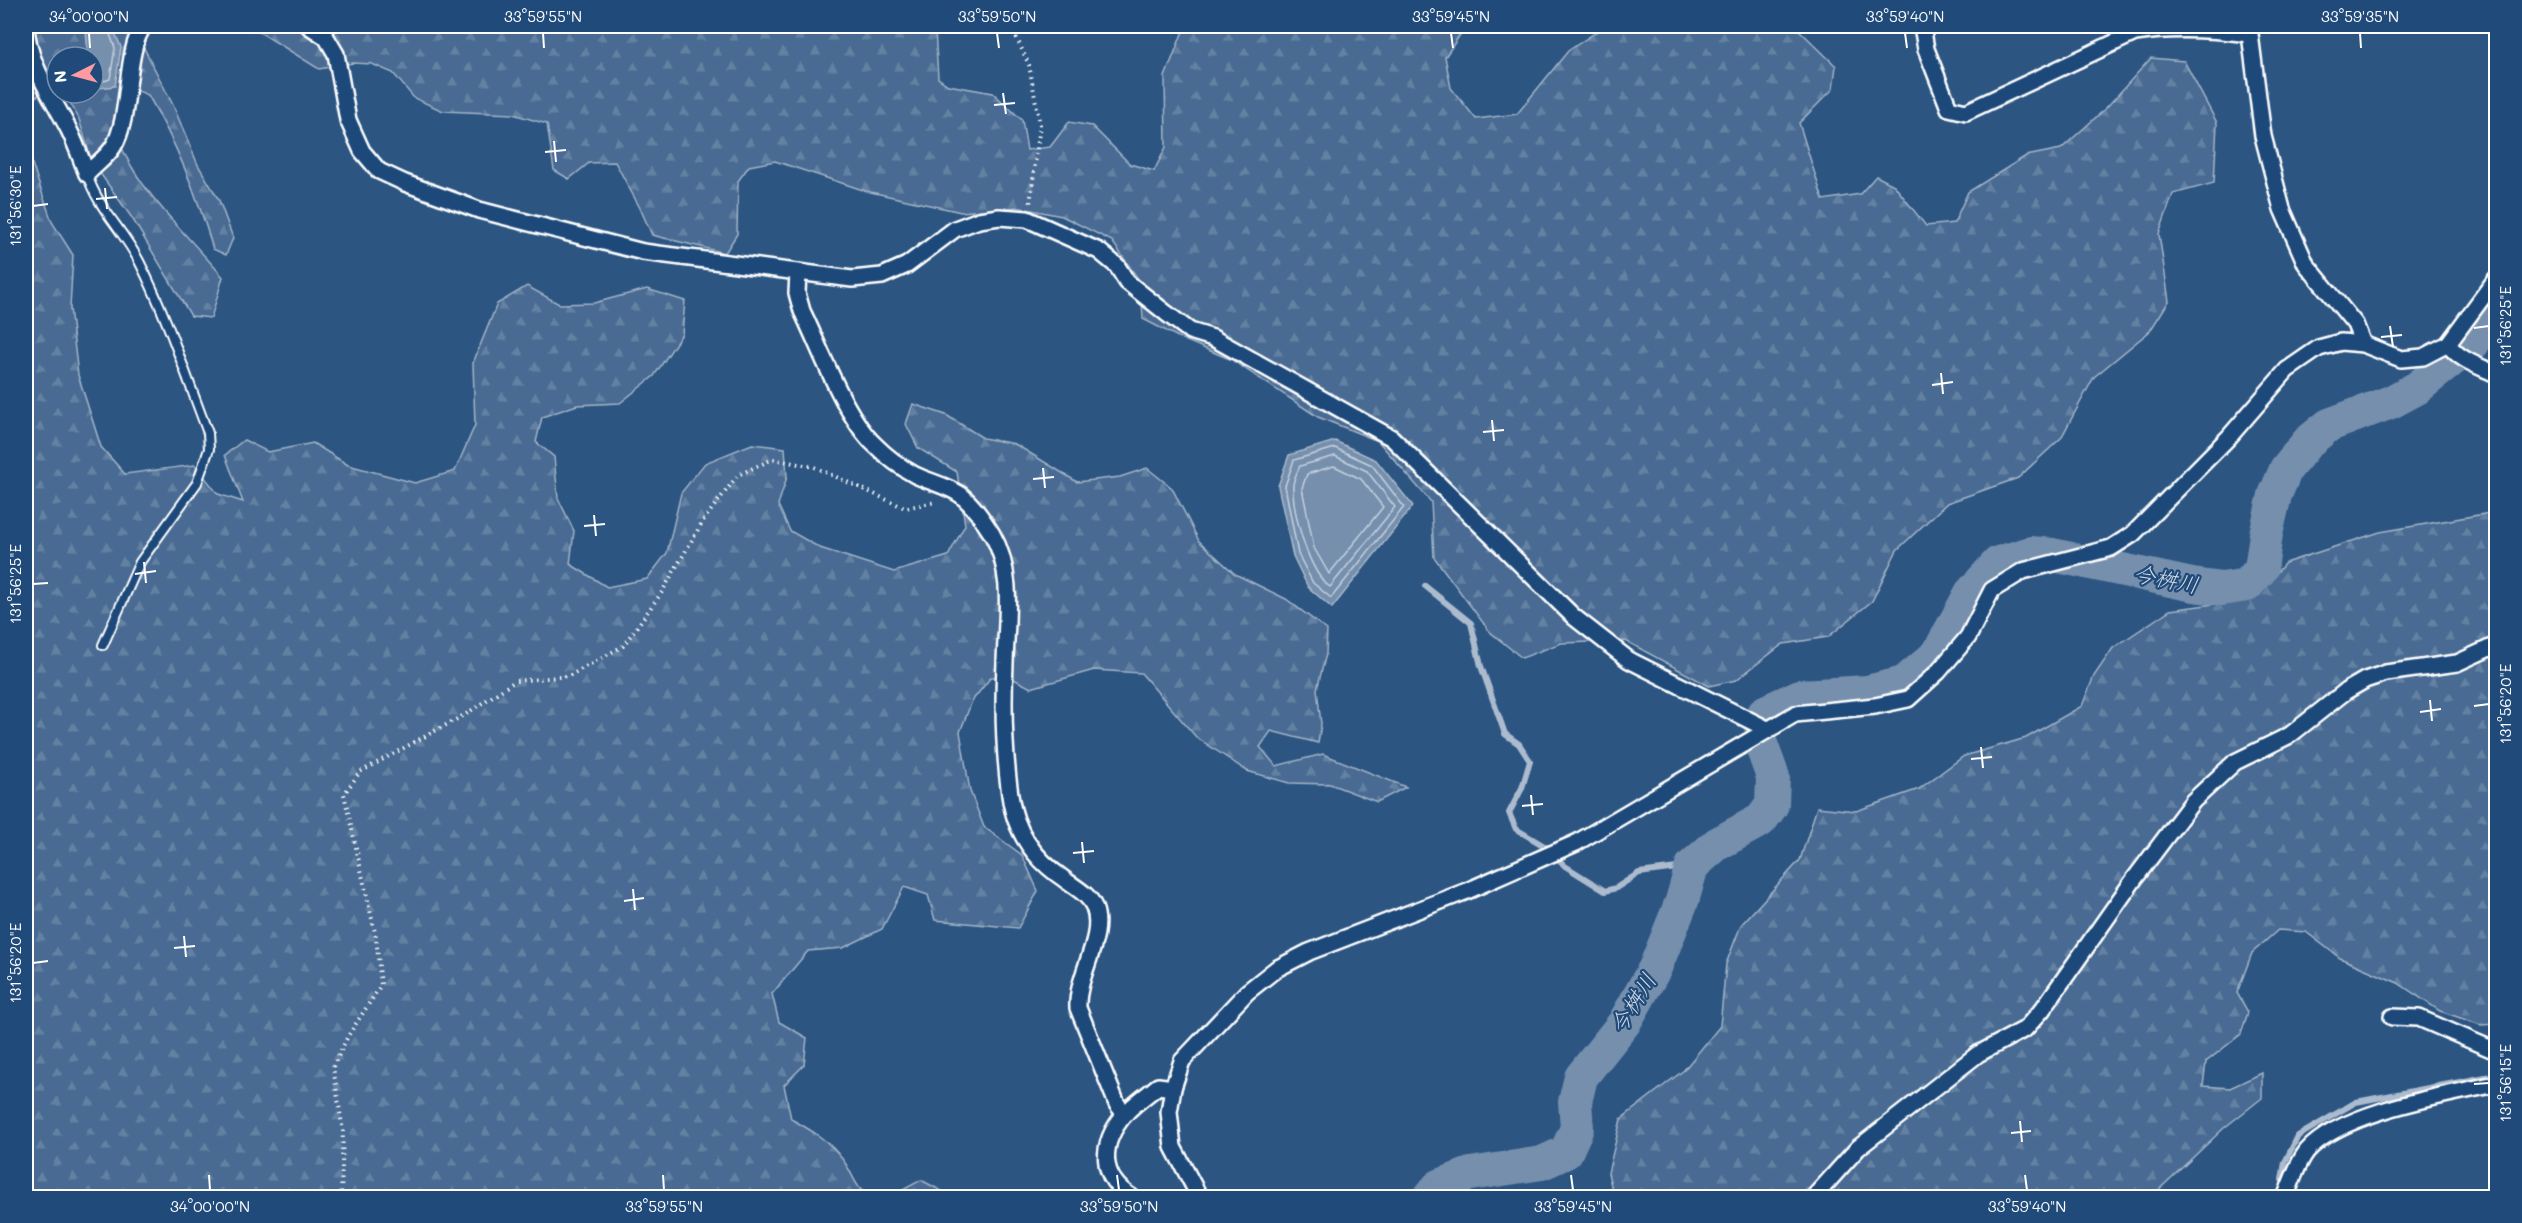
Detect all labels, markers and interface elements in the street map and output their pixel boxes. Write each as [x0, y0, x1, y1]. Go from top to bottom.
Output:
text: 34°00'00"N [49, 6, 129, 26]
text: 33°59'55"N [504, 6, 582, 26]
text: 33°59'50"N [958, 6, 1036, 26]
text: 33°59'45"N [1412, 6, 1490, 26]
text: 33°59'40"N [1866, 6, 1944, 26]
text: 33°59'35"N [2321, 6, 2399, 26]
north arrow [45, 45, 105, 105]
text: N [49, 69, 71, 84]
text: 131°56'30"E [5, 165, 25, 247]
text: 131°56'25"E [2495, 286, 2515, 366]
text: 131°56'25"E [5, 544, 25, 624]
water label: 今桝川 [2131, 558, 2201, 599]
text: 131°56'20"E [2495, 663, 2515, 744]
text: 131°56'20"E [5, 922, 25, 1003]
water label: 今桝川 [1603, 967, 1662, 1038]
text: 131°56'15"E [2495, 1043, 2515, 1122]
text: 34°00'00"N [170, 1196, 250, 1216]
text: 33°59'55"N [625, 1196, 703, 1216]
text: 33°59'50"N [1080, 1196, 1158, 1216]
text: 33°59'45"N [1534, 1196, 1612, 1216]
text: 33°59'40"N [1988, 1196, 2066, 1216]

